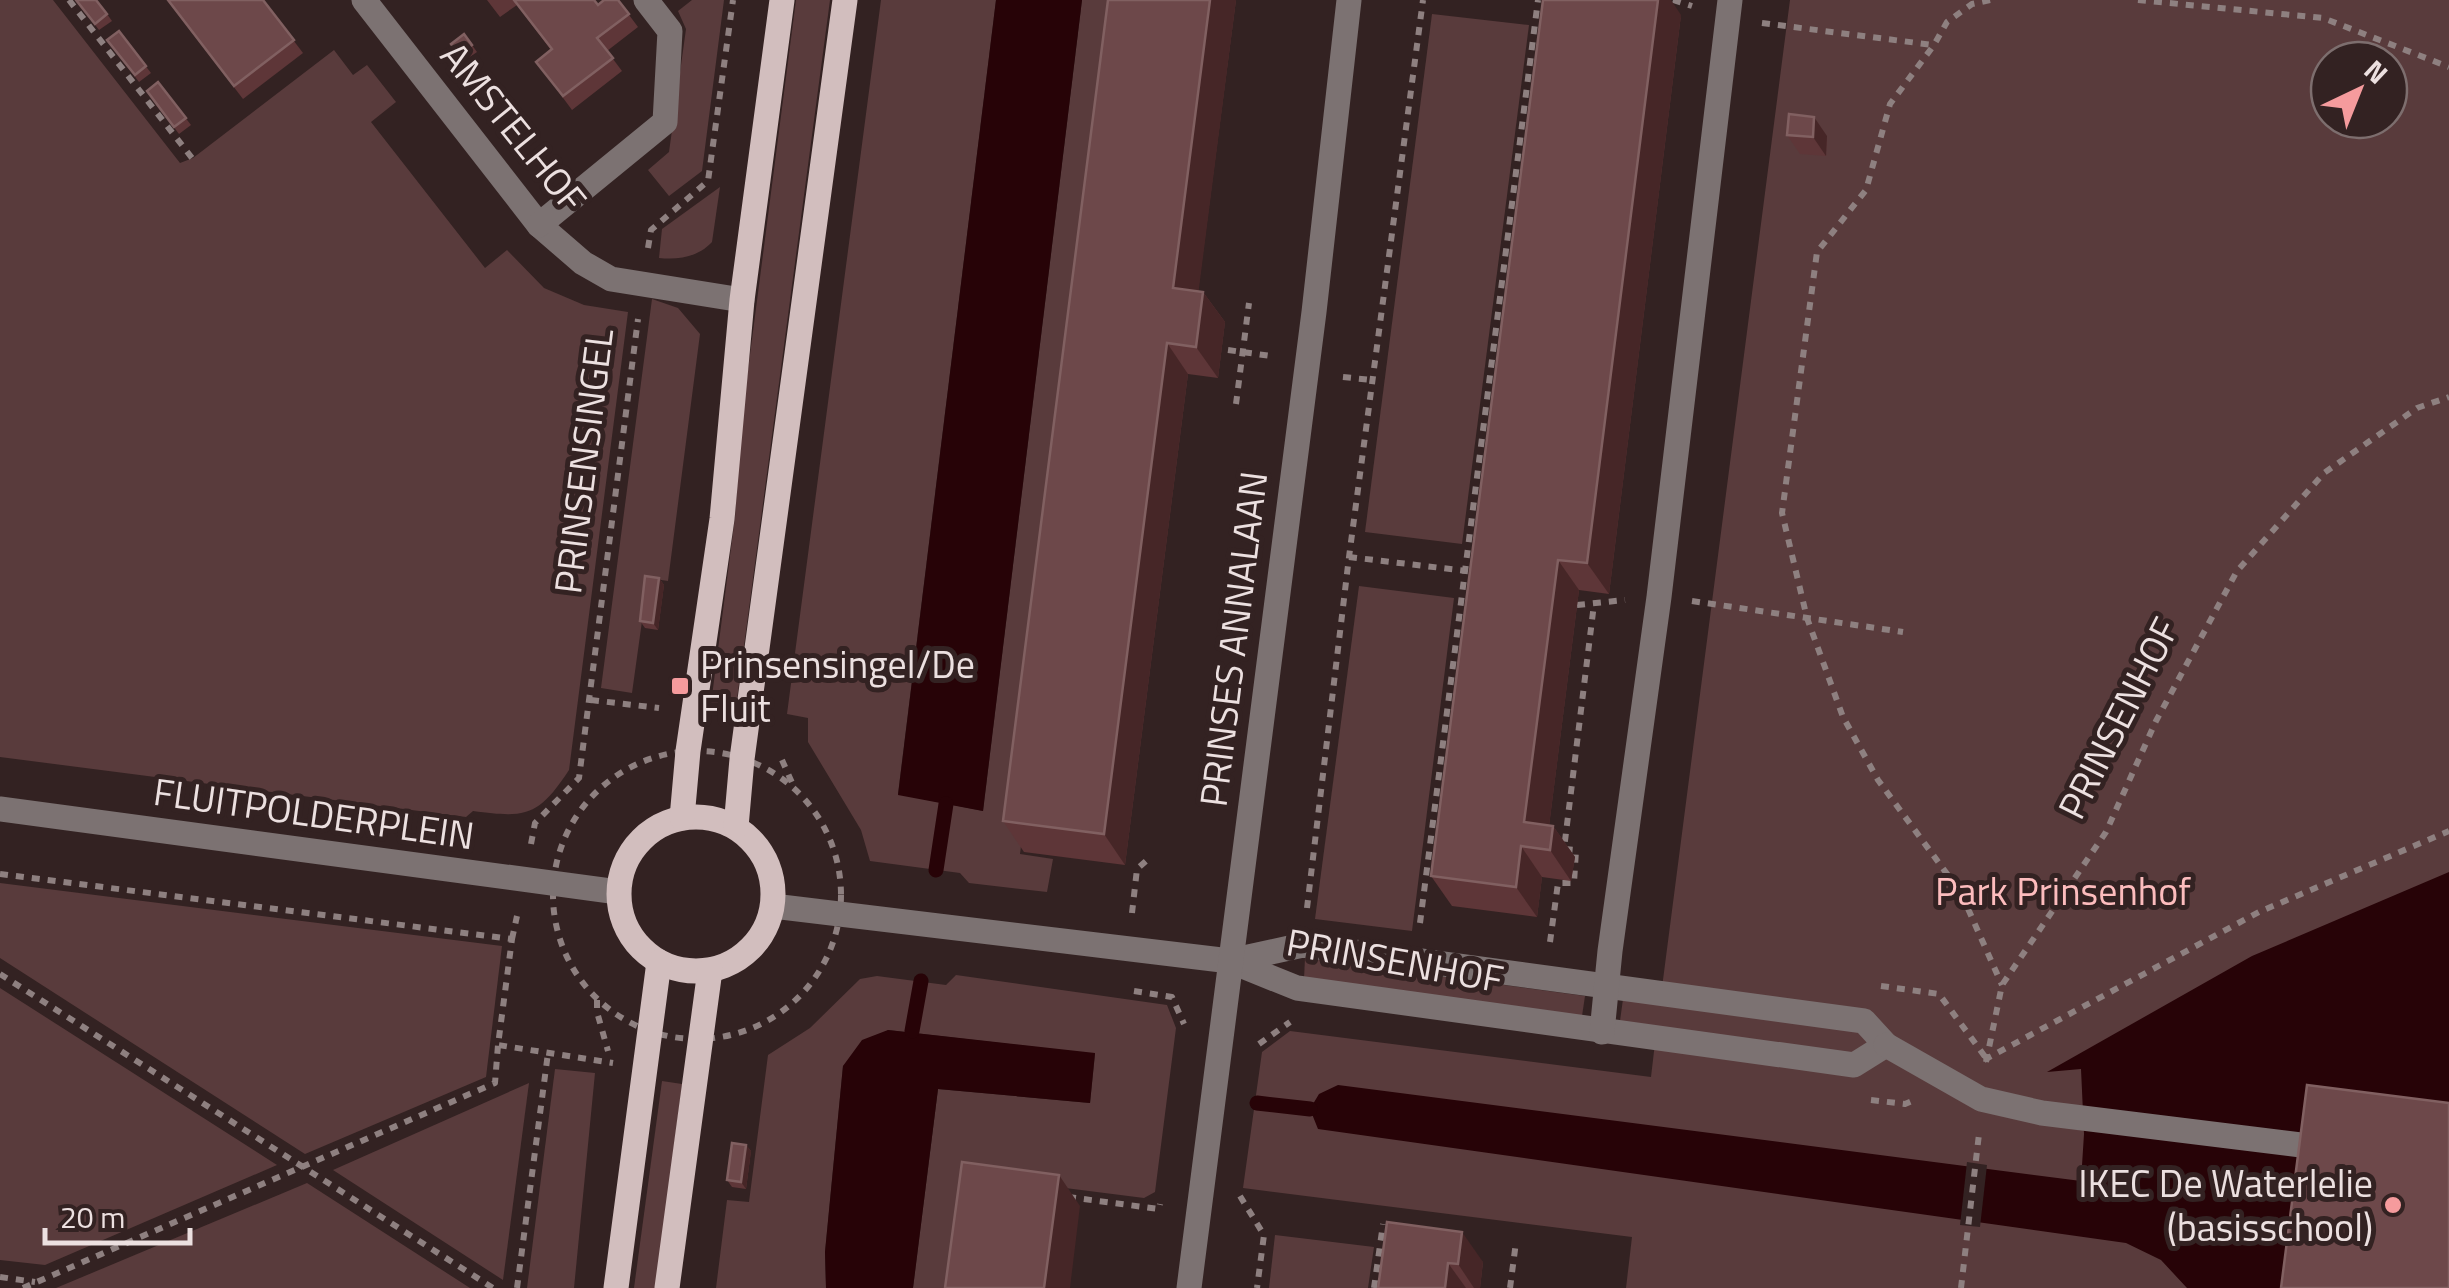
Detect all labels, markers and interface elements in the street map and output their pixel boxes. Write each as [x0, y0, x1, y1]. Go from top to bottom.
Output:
street label: AMSTELHOF [427, 29, 601, 225]
north arrow [2309, 40, 2409, 140]
text: N [2355, 49, 2398, 94]
street label: PRINSENSINGEL [538, 325, 628, 597]
street label: PRINSES ANNALAAN [1184, 468, 1282, 810]
street label: PRINSENHOF [2042, 607, 2194, 829]
place label: Prinsensingel/De Fluit [700, 635, 975, 737]
marker: Prinsensingel/De Fluit [669, 675, 691, 697]
street label: FLUITPOLDERPLEIN [150, 762, 478, 864]
park label: Park Prinsenhof [1935, 862, 2191, 920]
street label: PRINSENHOF [1282, 912, 1508, 1008]
place label: IKEC De Waterlelie (basisschool) [2078, 1154, 2373, 1256]
scale bar [45, 1183, 190, 1245]
text: 20 m [60, 1194, 125, 1240]
marker: IKEC De Waterlelie (basisschool) [2382, 1194, 2404, 1216]

